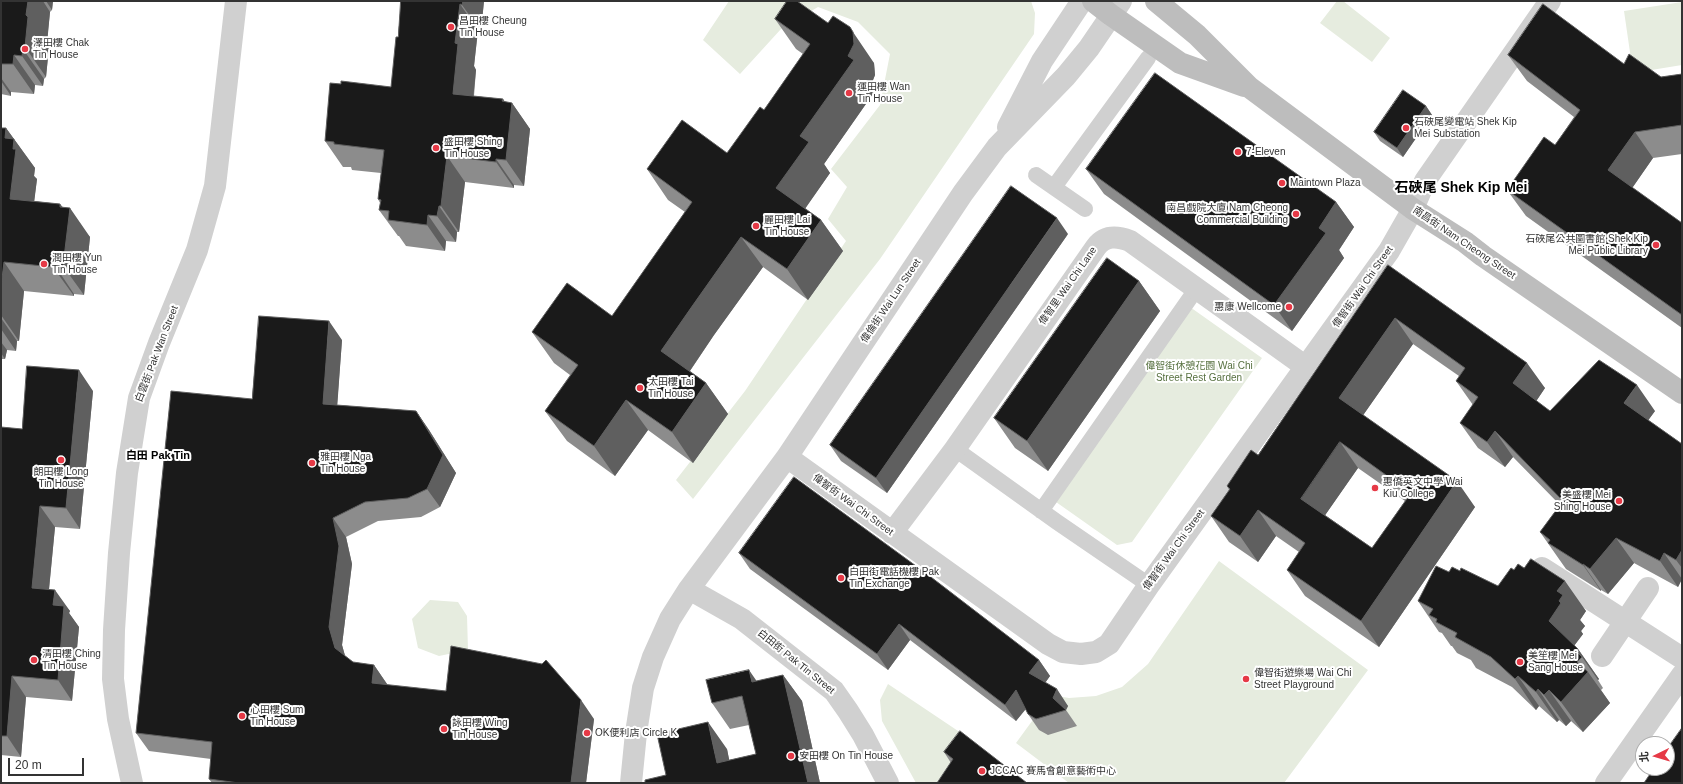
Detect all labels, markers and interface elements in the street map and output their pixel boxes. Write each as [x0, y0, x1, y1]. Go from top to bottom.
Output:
place label: 昌田樓 Cheung Tin House [459, 15, 527, 38]
marker: 昌田樓 Cheung Tin House [446, 22, 456, 32]
place label: 澤田樓 Chak Tin House [33, 37, 89, 60]
marker: 澤田樓 Chak Tin House [20, 44, 30, 54]
place label: 運田樓 Wan Tin House [857, 81, 910, 104]
marker: 運田樓 Wan Tin House [844, 88, 854, 98]
place label: 石硤尾變電站 Shek Kip Mei Substation [1414, 116, 1517, 140]
marker: 石硤尾變電站 Shek Kip Mei Substation [1401, 123, 1411, 133]
place label: 盛田樓 Shing Tin House [444, 136, 502, 160]
marker: 盛田樓 Shing Tin House [431, 143, 441, 153]
place label: 7-Eleven [1246, 146, 1285, 158]
marker: 7-Eleven [1233, 147, 1243, 157]
place label: Maintown Plaza [1290, 177, 1361, 189]
marker: Maintown Plaza [1277, 178, 1287, 188]
district label: 石硤尾 Shek Kip Mei [1394, 180, 1528, 196]
place label: 南昌戲院大廈 Nam Cheong Commercial Building [1166, 202, 1288, 226]
street label: 南昌街 Nam Cheong Street [1410, 204, 1518, 282]
marker: 南昌戲院大廈 Nam Cheong Commercial Building [1291, 209, 1301, 219]
place label: 麗田樓 Lai Tin House [764, 214, 810, 238]
marker: 麗田樓 Lai Tin House [751, 221, 761, 231]
place label: 石硤尾公共圖書館 Shek Kip Mei Public Library [1525, 233, 1648, 256]
marker: 石硤尾公共圖書館 Shek Kip Mei Public Library [1651, 240, 1661, 250]
street label: 偉智街 Wai Chi Street [1330, 244, 1396, 330]
street label: 偉智里 Wai Chi Lane [1037, 245, 1099, 327]
place label: 潤田樓 Yun Tin House [52, 252, 102, 276]
street label: 偉倫街 Wai Lun Street [858, 257, 924, 345]
marker: 潤田樓 Yun Tin House [39, 259, 49, 269]
place label: 惠康 Wellcome [1215, 301, 1281, 313]
marker: 惠康 Wellcome [1284, 302, 1294, 312]
street label: 白雲街 Pak Wan Street [133, 304, 181, 404]
park label: 偉智街休憩花園 Wai Chi Street Rest Garden [1145, 360, 1253, 384]
place label: 太田樓 Tai Tin House [648, 376, 694, 400]
marker: 太田樓 Tai Tin House [635, 383, 645, 393]
district label: 白田 Pak Tin [126, 449, 190, 463]
place label: 雅田樓 Nga Tin House [320, 451, 371, 474]
marker: 朗田樓 Long Tin House [56, 455, 66, 465]
marker: 雅田樓 Nga Tin House [307, 458, 317, 468]
place label: 朗田樓 Long Tin House [33, 466, 89, 490]
street label: 偉智街 Wai Chi Street [810, 472, 896, 538]
place label: 惠僑英文中學 Wai Kiu College [1383, 476, 1463, 500]
marker: 惠僑英文中學 Wai Kiu College [1370, 483, 1380, 493]
place label: 美盛樓 Mei Shing House [1554, 489, 1611, 512]
marker: 美盛樓 Mei Shing House [1614, 496, 1624, 506]
street label: 偉智街 Wai Chi Street [1141, 507, 1207, 593]
place label: 白田街電話機樓 Pak Tin Exchange [849, 566, 939, 590]
marker: 白田街電話機樓 Pak Tin Exchange [836, 573, 846, 583]
street label: 白田街 Pak Tin Street [755, 627, 837, 697]
place label: 清田樓 Ching Tin House [42, 648, 101, 672]
place label: 美笙樓 Mei Sang House [1528, 650, 1583, 674]
marker: 清田樓 Ching Tin House [29, 655, 39, 665]
marker: 美笙樓 Mei Sang House [1515, 657, 1525, 667]
place label: 偉智街遊樂場 Wai Chi Street Playground [1254, 667, 1351, 690]
marker: 偉智街遊樂場 Wai Chi Street Playground [1241, 674, 1251, 684]
place label: 心田樓 Sum Tin House [250, 704, 303, 728]
marker: 心田樓 Sum Tin House [237, 711, 247, 721]
place label: 詠田樓 Wing Tin House [452, 717, 508, 740]
marker: 詠田樓 Wing Tin House [439, 724, 449, 734]
place label: OK便利店 Circle K [595, 727, 677, 739]
marker: OK便利店 Circle K [582, 728, 592, 738]
north arrow [1635, 736, 1675, 776]
scale bar [10, 750, 86, 776]
place label: 安田樓 On Tin House [799, 750, 893, 762]
marker: 安田樓 On Tin House [786, 751, 796, 761]
text: 北 [1638, 751, 1650, 763]
text: 20 m [15, 758, 42, 772]
place label: JCCAC 賽馬會創意藝術中心 [990, 765, 1116, 777]
marker: JCCAC 賽馬會創意藝術中心 [977, 766, 987, 776]

